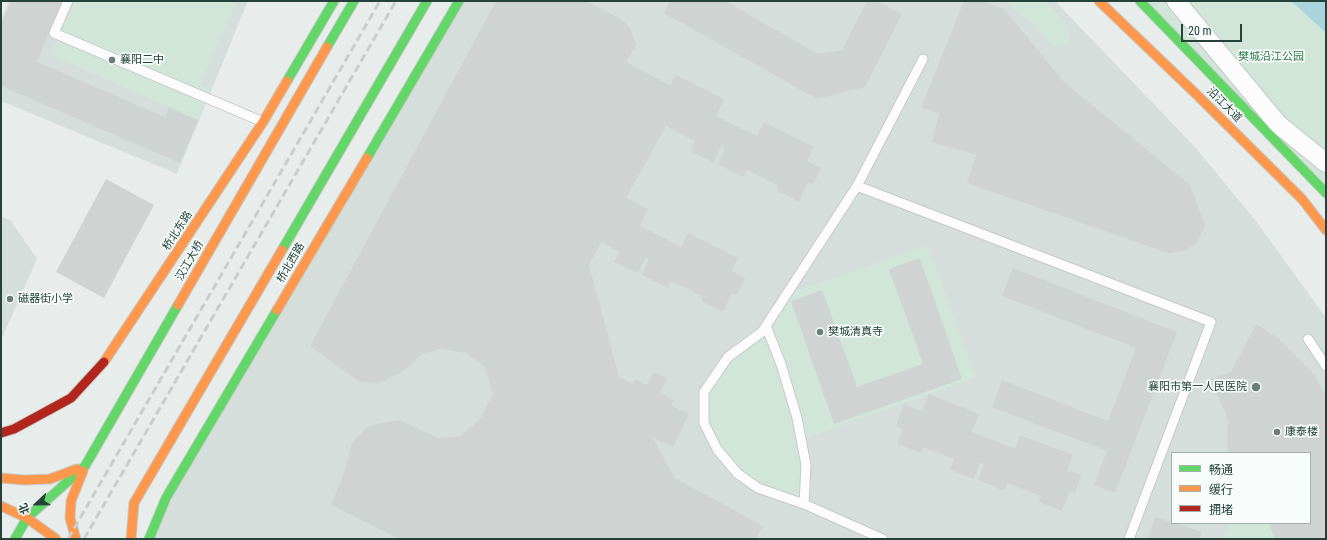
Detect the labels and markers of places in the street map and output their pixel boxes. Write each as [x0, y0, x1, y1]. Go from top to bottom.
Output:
place label: 襄阳二中 [120, 53, 164, 67]
marker: 襄阳二中 [107, 55, 117, 65]
place label: 磁器街小学 [18, 292, 73, 306]
marker: 磁器街小学 [5, 294, 15, 304]
place label: 樊城清真寺 [828, 325, 883, 339]
marker: 樊城清真寺 [815, 327, 825, 337]
place label: 襄阳市第一人民医院 [1148, 380, 1247, 394]
marker: 襄阳市第一人民医院 [1250, 381, 1262, 393]
place label: 康泰楼 [1285, 425, 1318, 439]
marker: 康泰楼 [1272, 427, 1282, 437]

